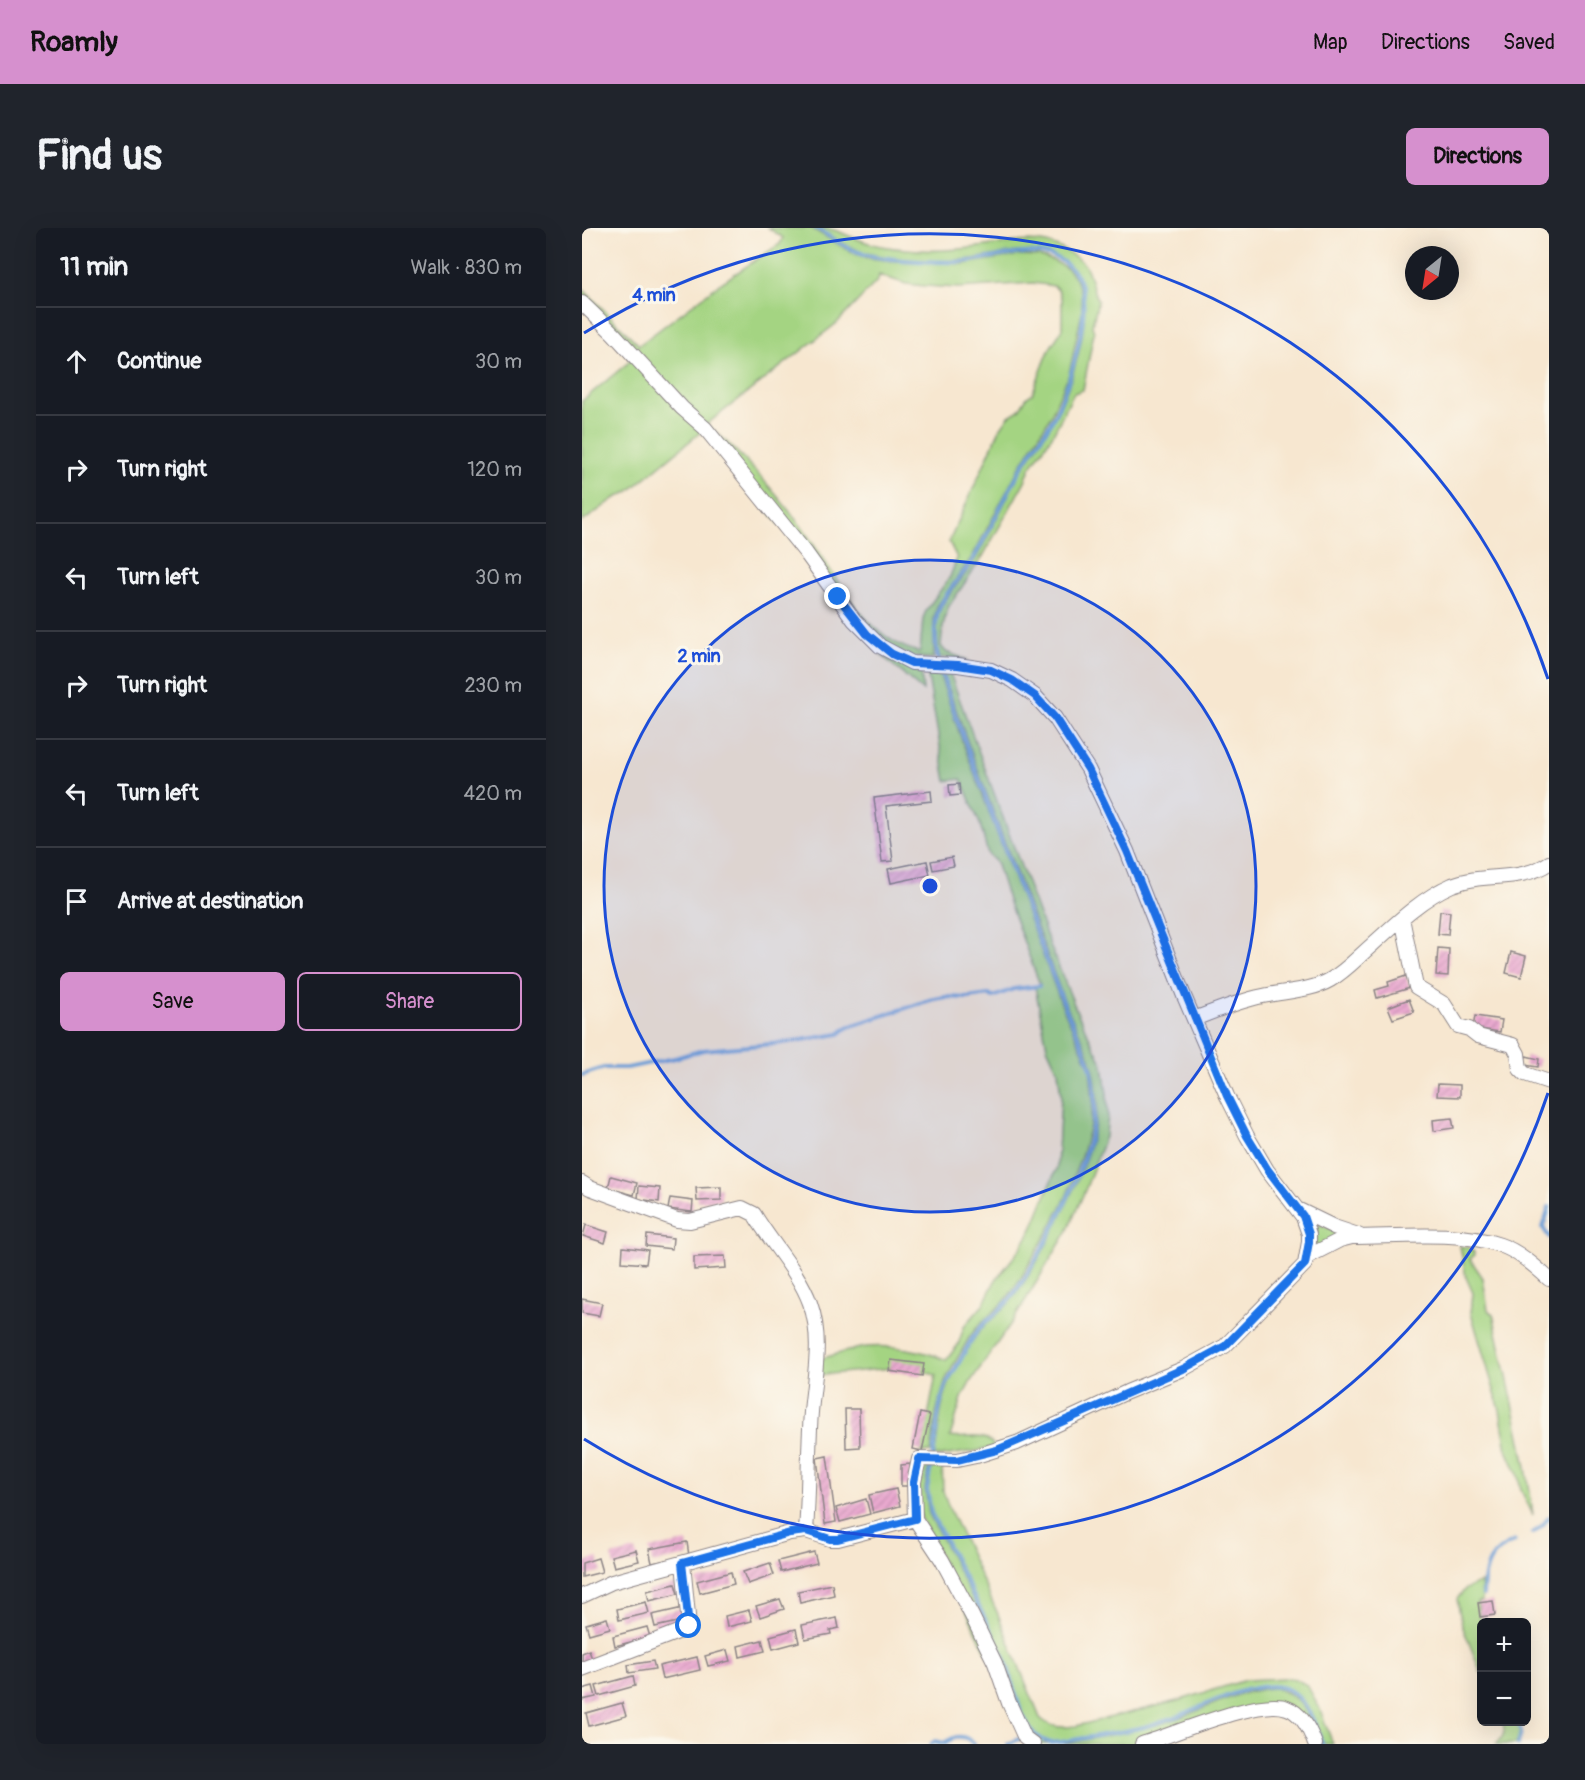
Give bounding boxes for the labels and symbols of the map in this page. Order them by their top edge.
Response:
north arrow [1405,246,1459,300]
text: 4 min [632,284,676,307]
route end [824,583,850,609]
text: 2 min [677,645,721,668]
centre of rings [920,876,940,896]
route start [675,1612,701,1638]

